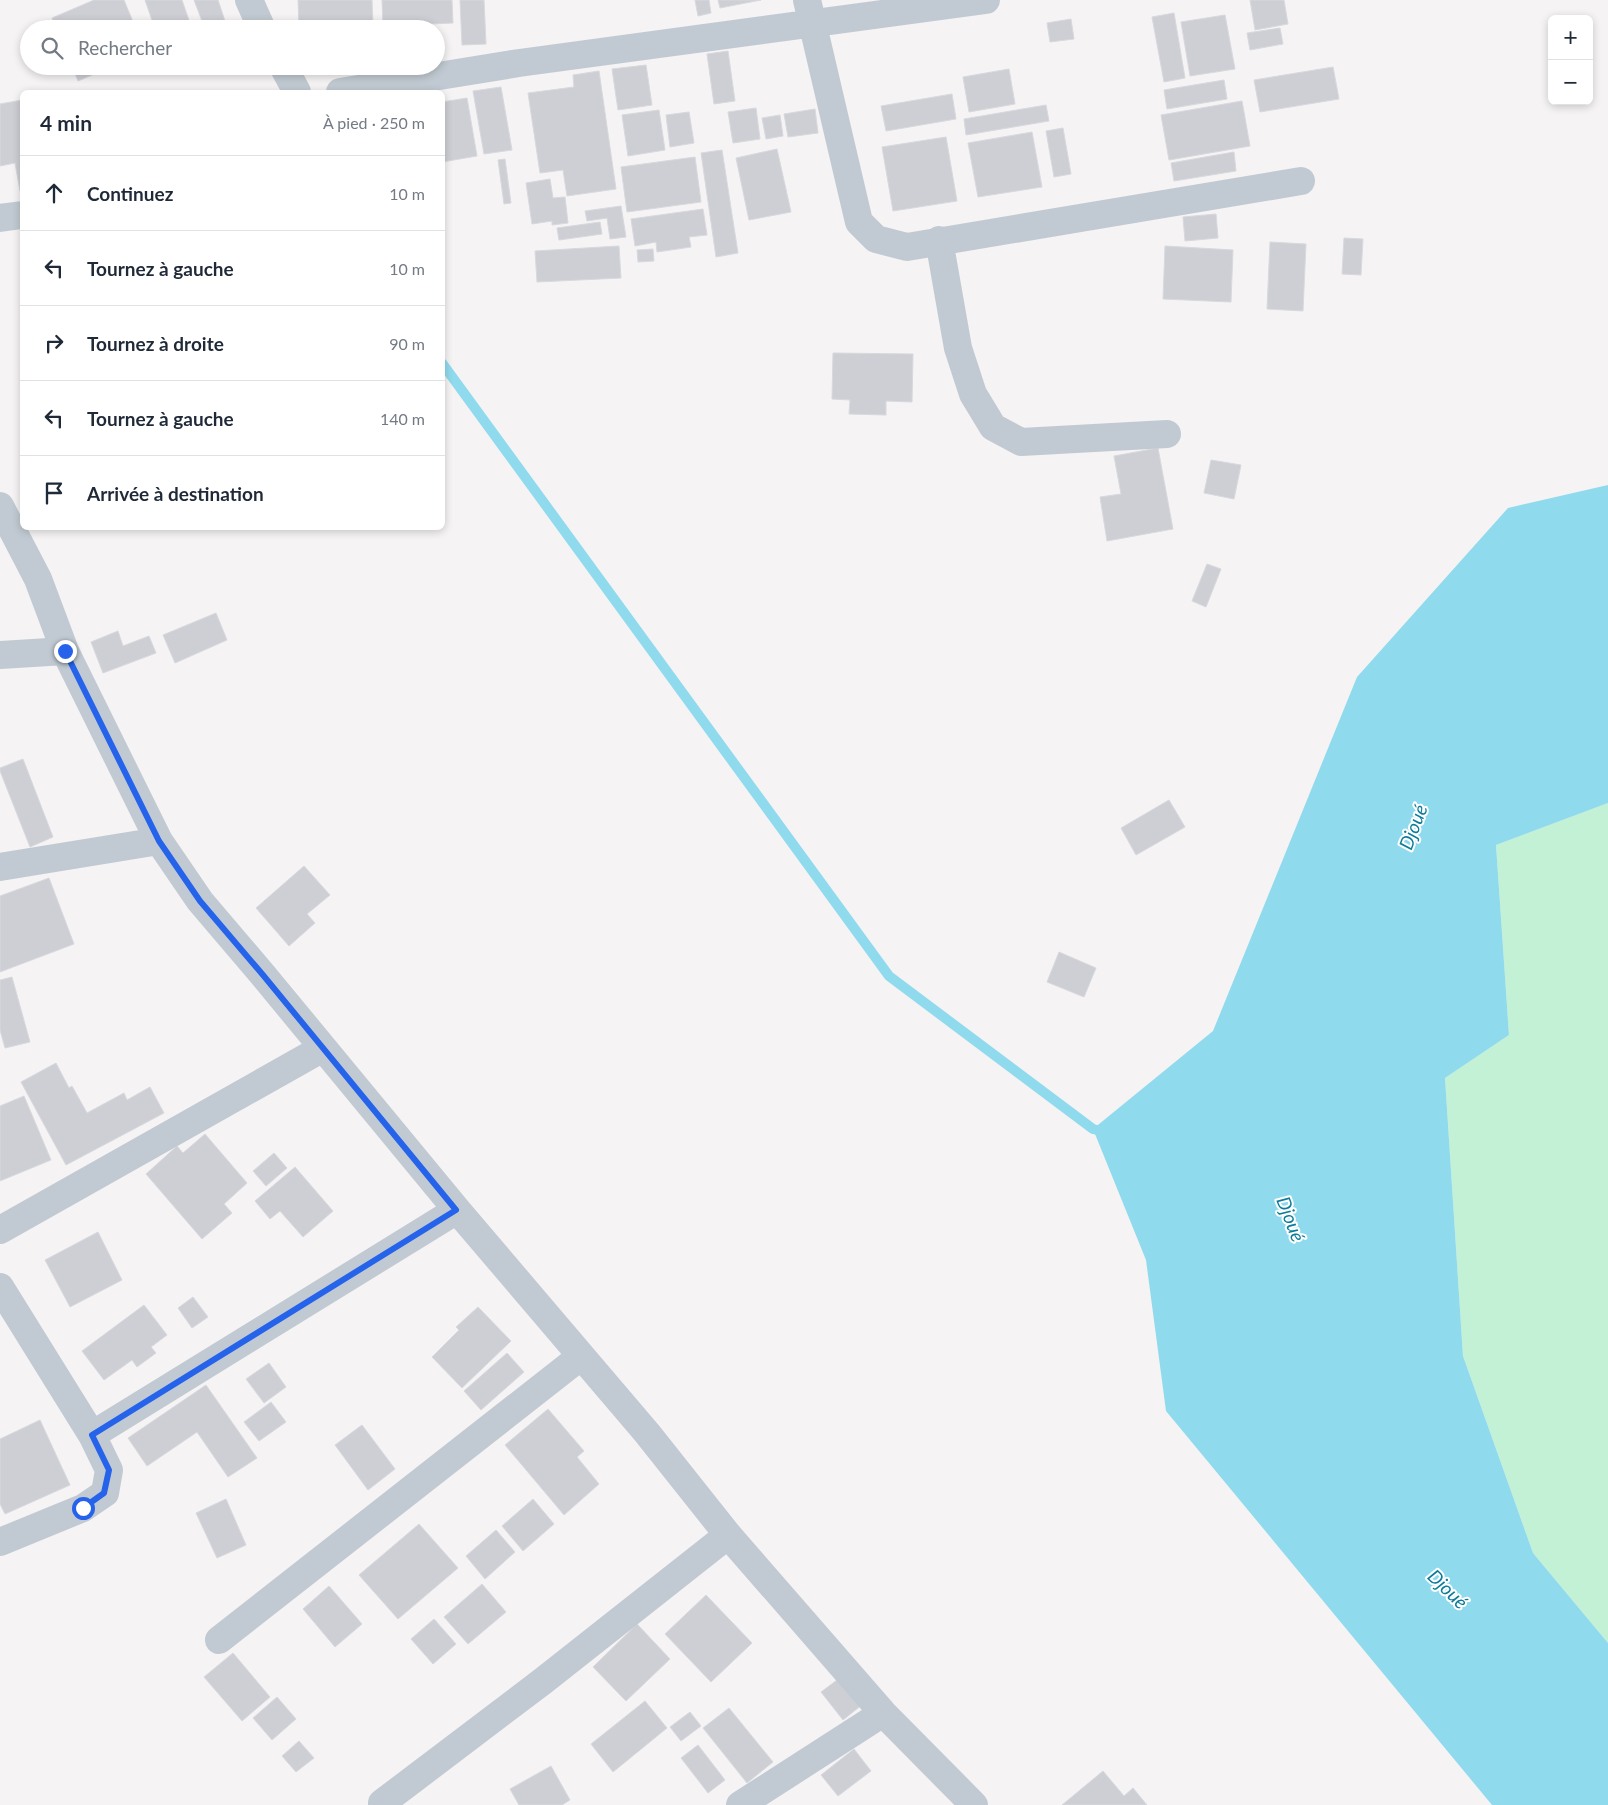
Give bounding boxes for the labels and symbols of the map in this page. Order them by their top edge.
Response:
route end [54,640,77,663]
water label: Djoué [1393,801,1432,853]
water label: Djoué [1272,1193,1311,1245]
route start [72,1497,95,1520]
water label: Djoué [1424,1564,1473,1613]

